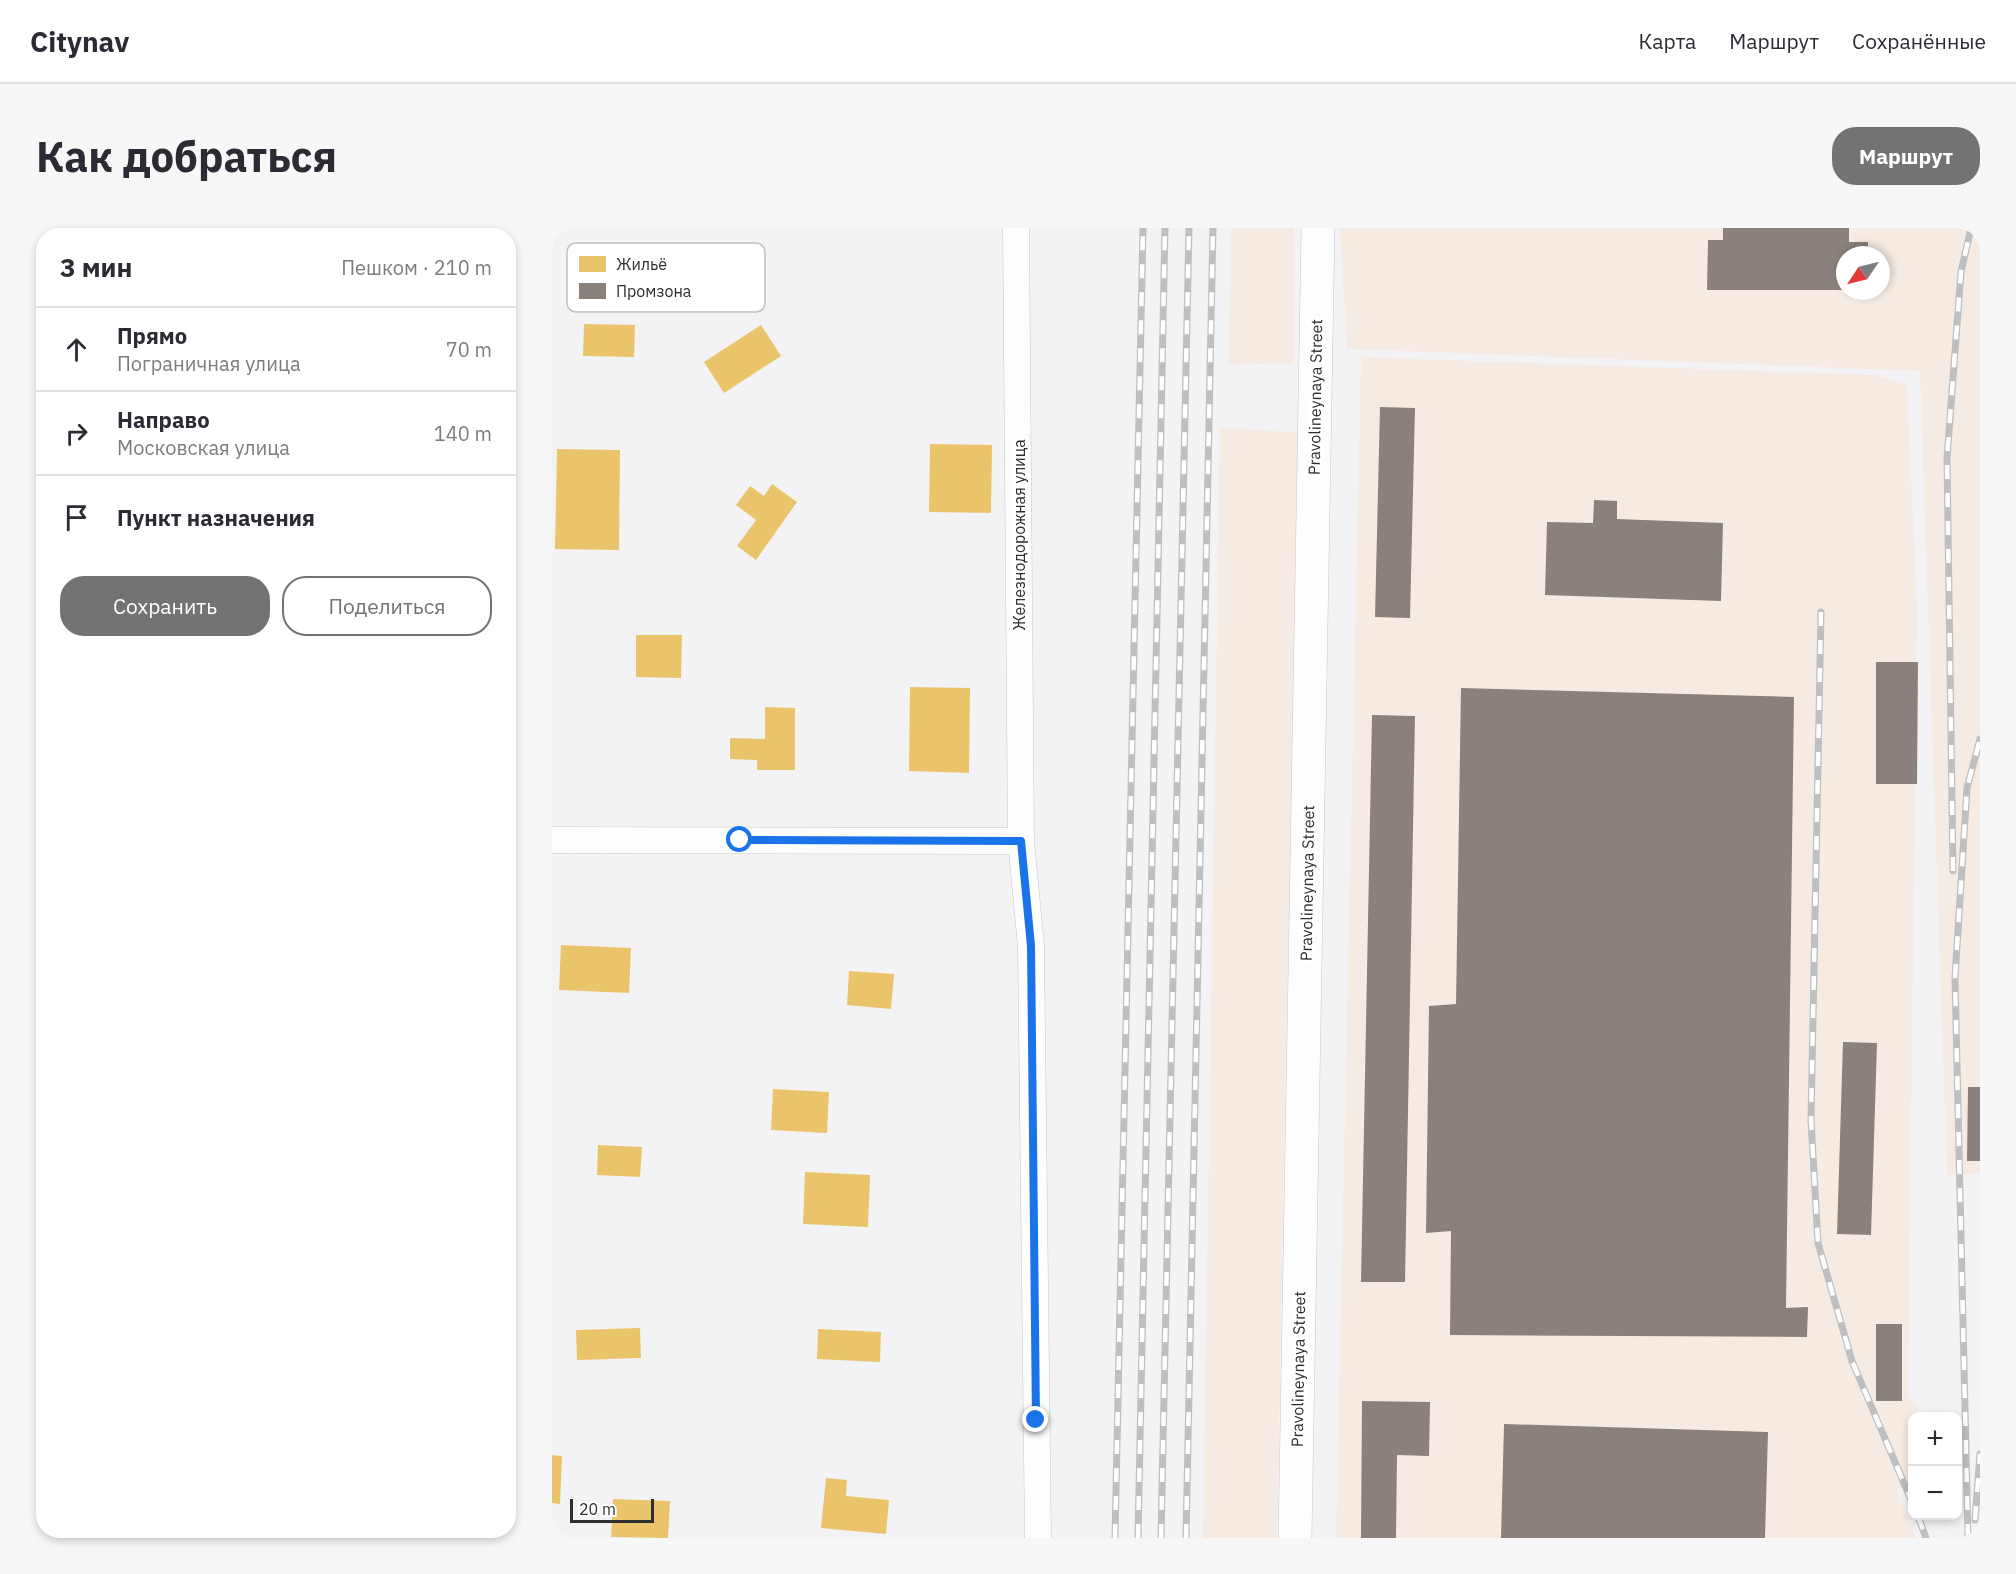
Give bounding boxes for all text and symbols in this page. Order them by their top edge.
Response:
text: Citynav [30,23,129,60]
text: Карта [1638,27,1696,55]
text: Маршрут [1729,27,1819,55]
text: Сохранённые [1852,27,1986,55]
button: Маршрут [1832,127,1980,185]
text: Как добраться [36,129,337,184]
legend [567,243,765,312]
north arrow [1836,246,1890,300]
text: 3 мин [60,250,132,284]
text: Пешком · 210 m [341,254,492,281]
text: Жильё [616,254,667,274]
text: Промзона [616,281,692,301]
street label: Pravolineynaya Street [1304,319,1326,475]
text: Прямо [117,321,187,350]
icon: ahead [60,333,93,366]
text: 70 m [446,336,492,363]
text: Пограничная улица [117,350,301,377]
text: Направо [117,405,210,434]
icon: right [60,417,93,450]
text: 140 m [434,420,492,447]
text: Московская улица [117,434,290,461]
street label: Железнодорожная улица [1009,439,1029,631]
icon: arrive [60,501,93,534]
text: Пункт назначения [117,503,315,532]
button: Сохранить [60,576,270,636]
button: Поделиться [282,576,492,636]
street label: Pravolineynaya Street [1296,805,1318,961]
route start [726,826,752,852]
street label: Pravolineynaya Street [1287,1291,1309,1447]
route end [1022,1406,1048,1432]
map controls [1908,1412,1962,1520]
button: + [1908,1412,1962,1466]
button: − [1908,1466,1962,1520]
scale bar [570,1496,654,1524]
text: 20 m [579,1499,616,1519]

